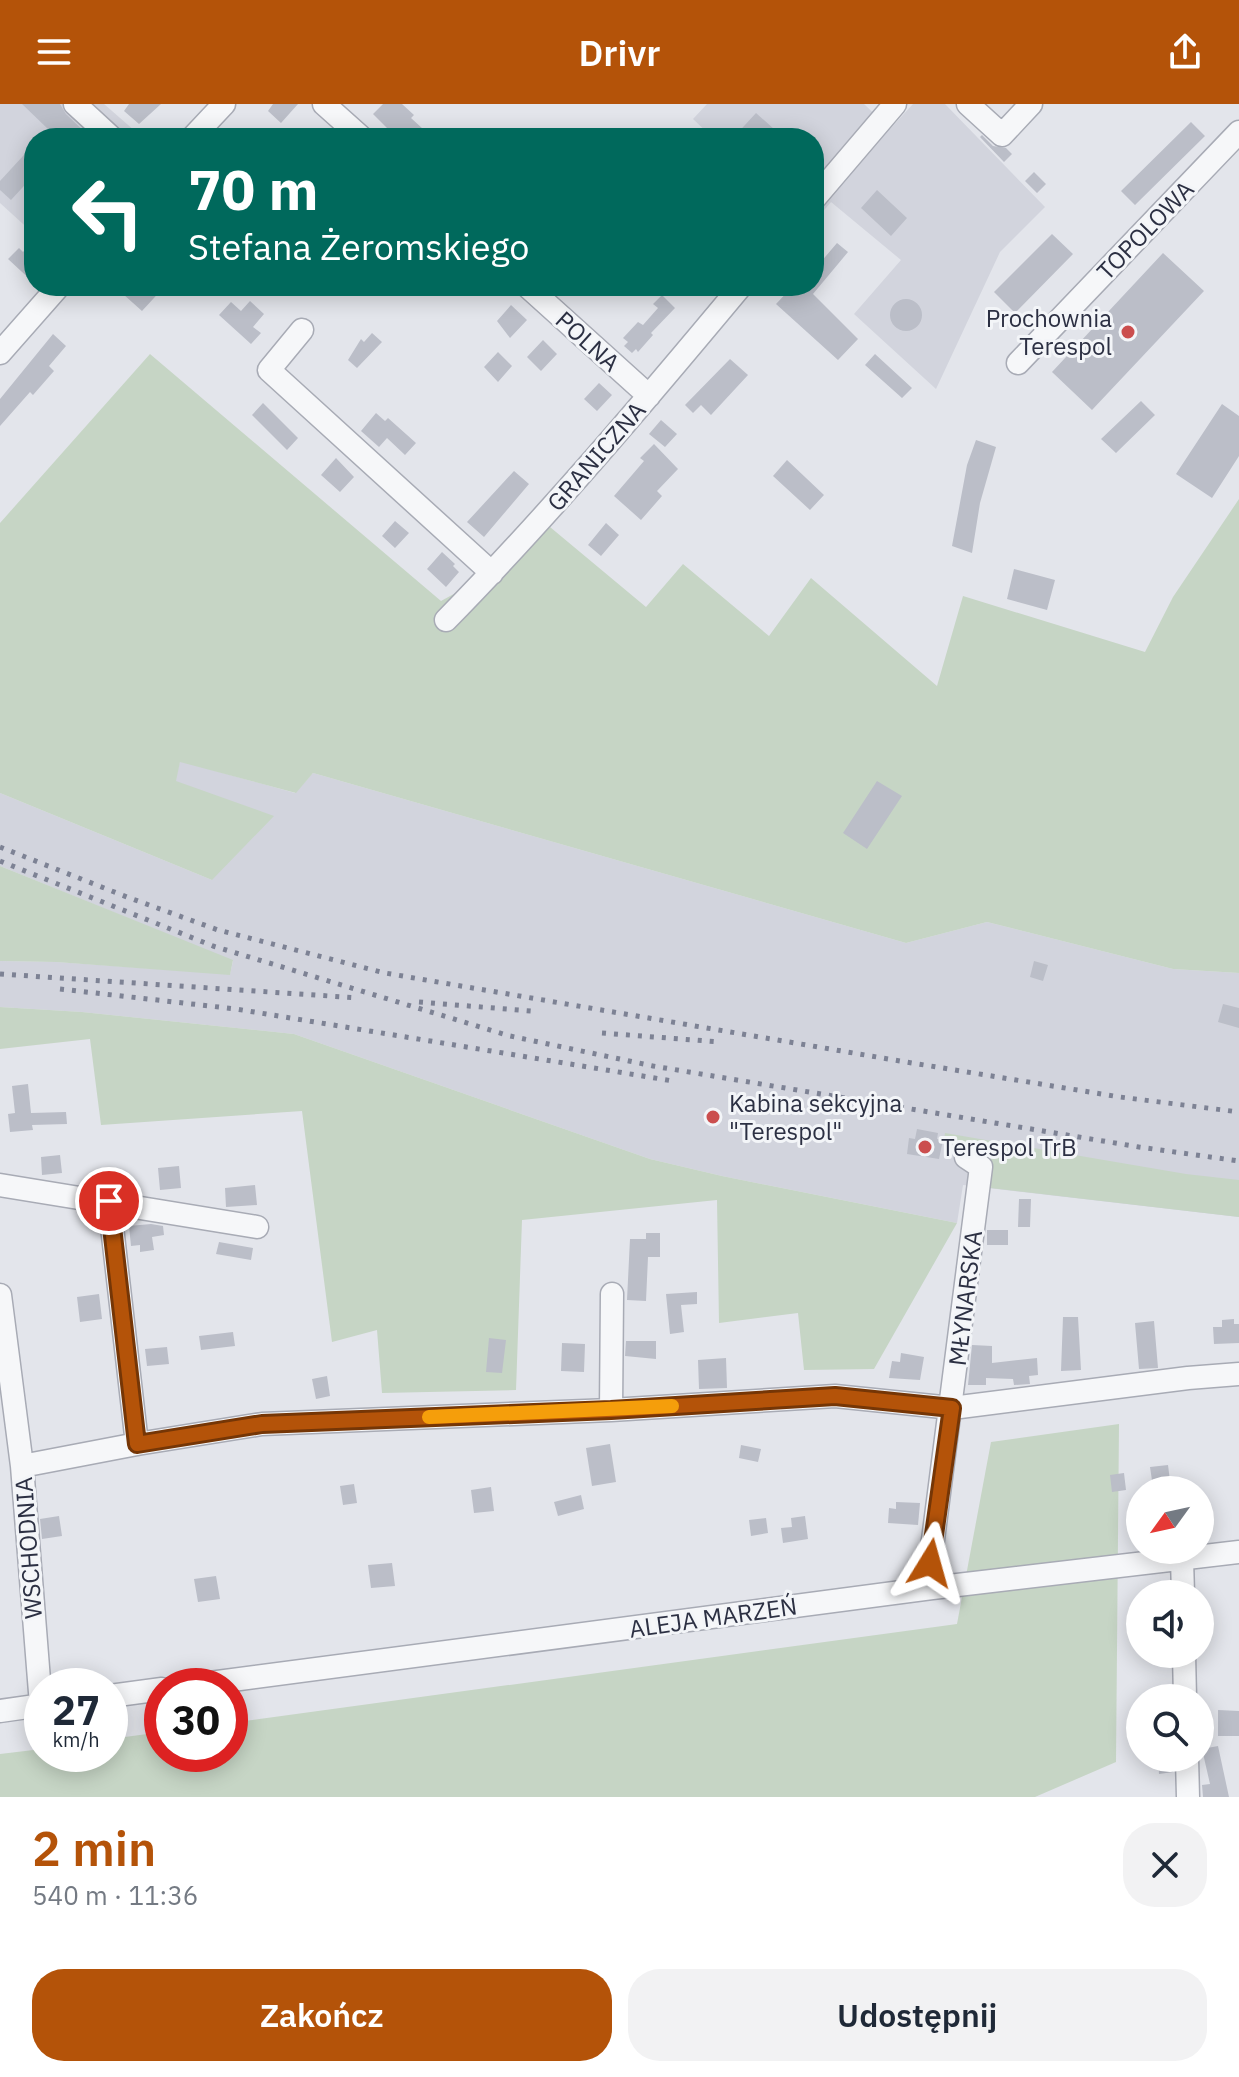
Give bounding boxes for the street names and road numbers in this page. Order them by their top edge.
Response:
street label: TOPOLOWA [1089,173,1201,287]
street label: POLNA [549,304,627,378]
street label: GRANICZNA [540,394,652,518]
street label: MŁYNARSKA [941,1228,989,1368]
street label: WSCHODNIA [7,1476,49,1620]
street label: ALEJA MARZEŃ [627,1589,799,1645]

